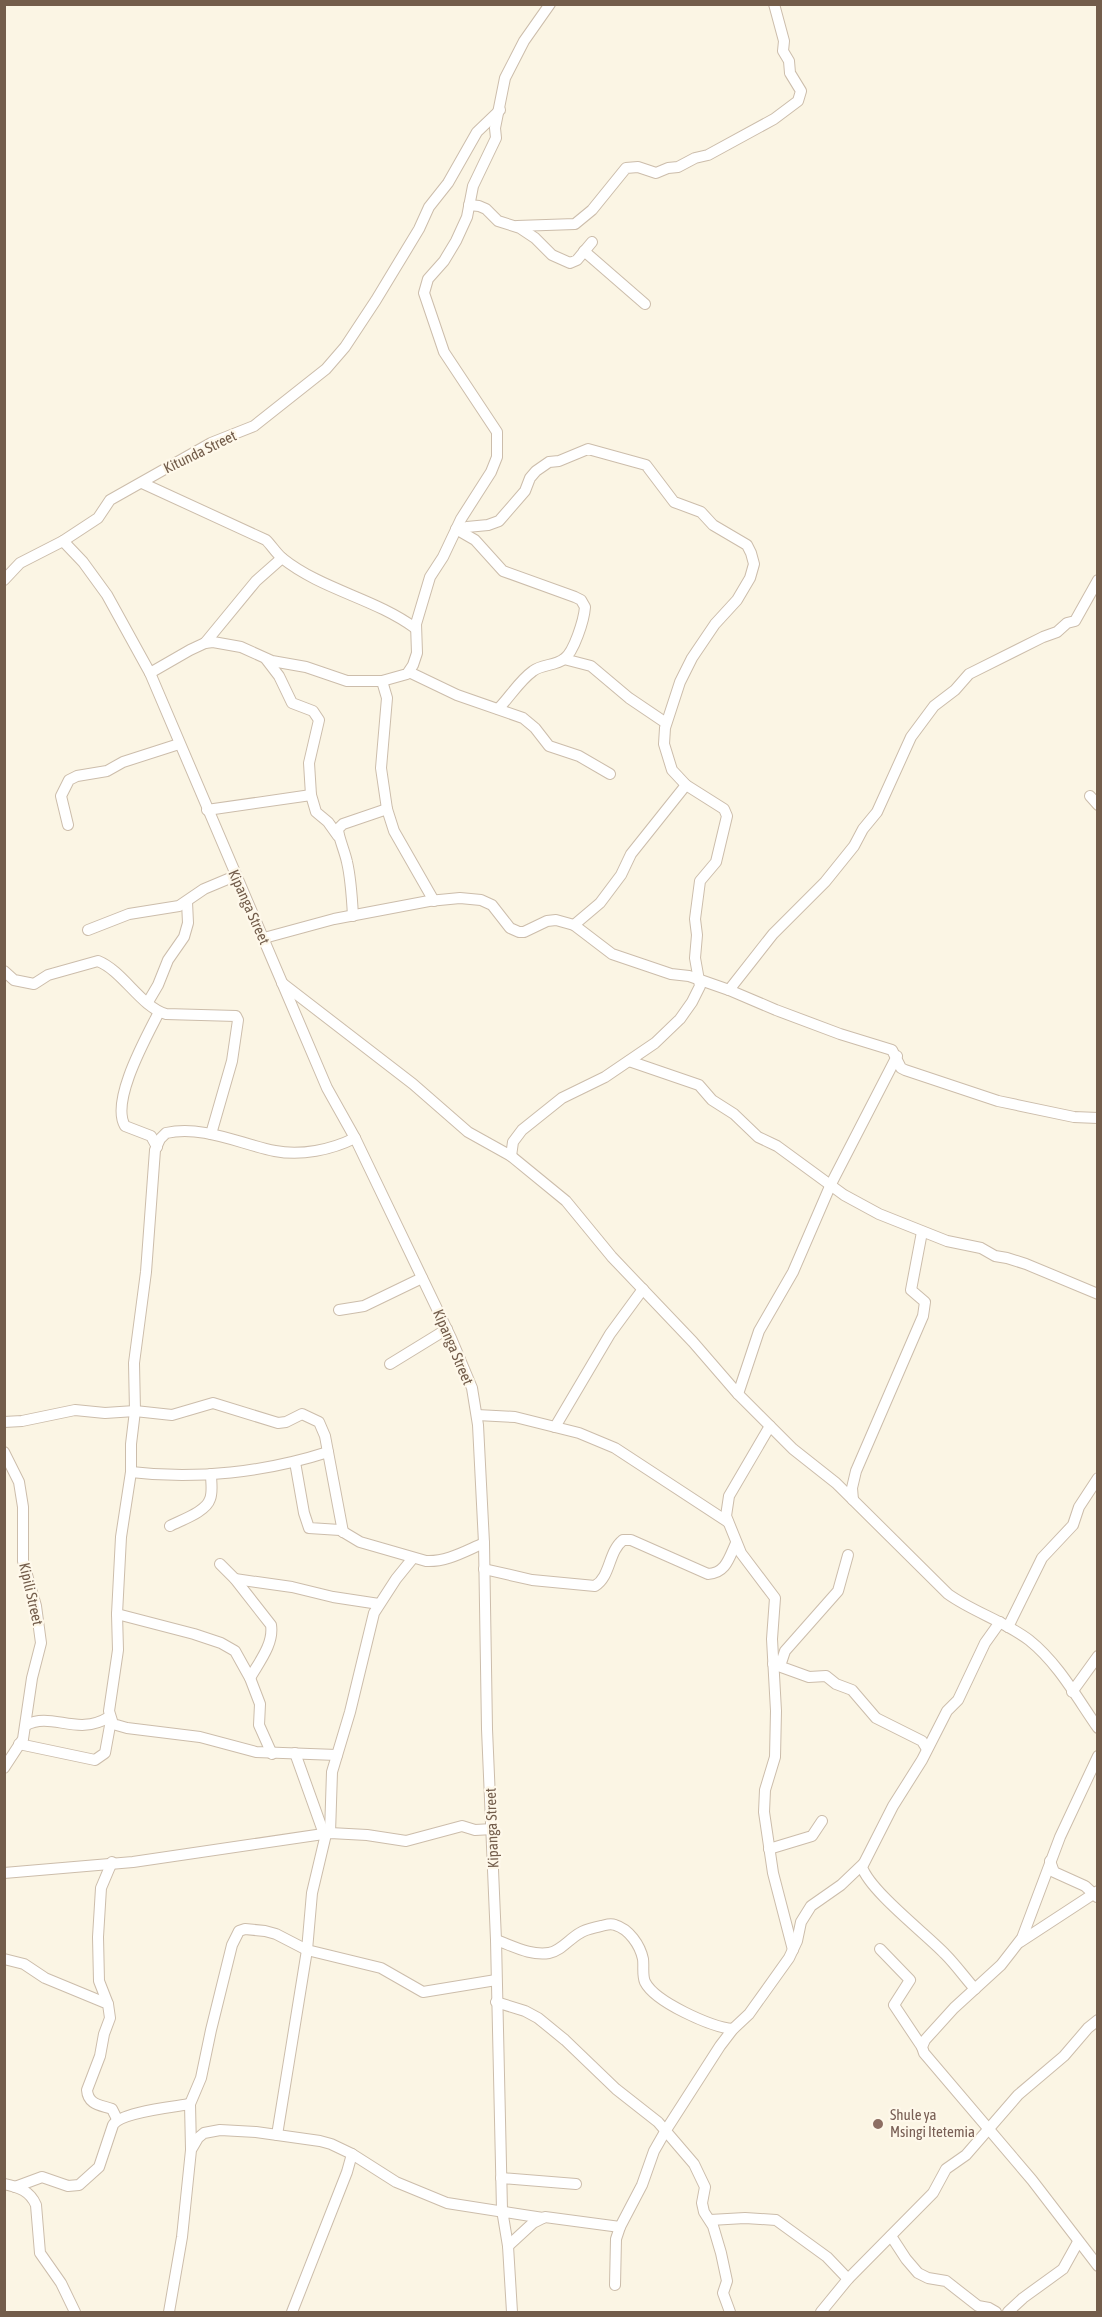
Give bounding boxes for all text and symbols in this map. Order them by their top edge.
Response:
street label: Kitunda Street [161,427,239,476]
street label: Kipanga Street [225,867,274,947]
street label: Kipanga Street [430,1307,477,1387]
street label: Kipili Street [16,1561,47,1627]
street label: Kipanga Street [482,1788,501,1868]
place label: Shule ya Msingi Itetemia [890,2106,975,2140]
marker: Shule ya Msingi Itetemia [871,2117,885,2131]

